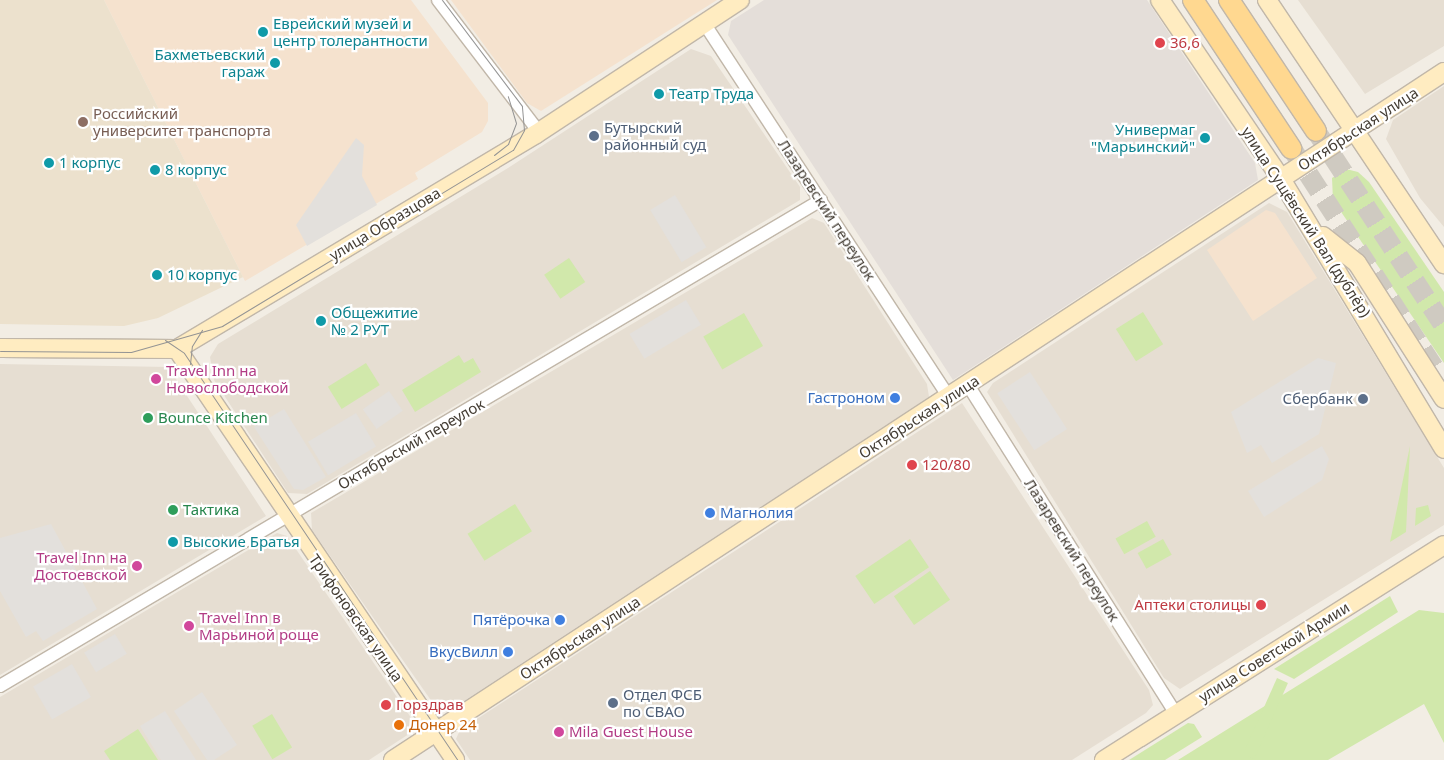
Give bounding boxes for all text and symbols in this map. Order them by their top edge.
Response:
place label: Еврейский музей и центр толерантности [273,14,428,49]
marker: Еврейский музей и центр толерантности [257,26,269,38]
place label: 36,6 [1170,34,1200,52]
marker: 36,6 [1154,37,1166,49]
place label: Бахметьевский гараж [155,45,265,80]
marker: Бахметьевский гараж [269,57,281,69]
street label: Октябрьская улица [1295,83,1421,175]
place label: Театр Труда [669,85,754,103]
marker: Театр Труда [653,88,665,100]
place label: Российский университет транспорта [93,104,271,139]
marker: Российский университет транспорта [77,116,89,128]
place label: Бутырский районный суд [604,118,706,153]
place label: Универмаг "Марьинский" [1091,120,1195,155]
street label: улица Сущёвский Вал (дублёр) [1238,123,1374,321]
marker: Бутырский районный суд [588,130,600,142]
marker: Универмаг "Марьинский" [1199,132,1211,144]
street label: Лазаревский переулок [775,136,879,284]
place label: 1 корпус [59,154,121,172]
marker: 1 корпус [43,157,55,169]
place label: 8 корпус [165,161,227,179]
marker: 8 корпус [149,164,161,176]
street label: улица Образцова [326,184,444,264]
place label: 10 корпус [167,266,237,284]
marker: 10 корпус [151,269,163,281]
place label: Общежитие № 2 РУТ [331,303,418,338]
marker: Общежитие № 2 РУТ [315,315,327,327]
place label: Travel Inn на Новослободской [166,361,289,396]
street label: Октябрьская улица [856,371,982,463]
marker: Travel Inn на Новослободской [150,373,162,385]
place label: Гастроном [808,389,885,407]
place label: Сбербанк [1283,390,1353,408]
marker: Гастроном [889,392,901,404]
marker: Сбербанк [1357,393,1369,405]
street label: Октябрьский переулок [335,395,487,493]
place label: Bounce Kitchen [158,409,268,427]
marker: Bounce Kitchen [142,412,154,424]
place label: 120/80 [922,456,970,474]
marker: 120/80 [906,459,918,471]
street label: Лазаревский переулок [1021,475,1123,625]
place label: Тактика [183,501,239,519]
marker: Тактика [167,504,179,516]
place label: Магнолия [720,504,793,522]
marker: Магнолия [704,507,716,519]
place label: Высокие Братья [183,533,300,551]
marker: Высокие Братья [167,536,179,548]
place label: Travel Inn на Достоевской [34,548,127,583]
street label: Трифоновская улица [305,551,407,685]
marker: Travel Inn на Достоевской [131,560,143,572]
street label: Октябрьская улица [517,592,643,684]
place label: Аптеки столицы [1134,596,1251,614]
street label: улица Советской Армии [1195,598,1353,706]
marker: Аптеки столицы [1255,599,1267,611]
place label: Travel Inn в Марьиной роще [199,608,319,643]
place label: Пятёрочка [473,611,550,629]
marker: Пятёрочка [554,614,566,626]
marker: Travel Inn в Марьиной роще [183,620,195,632]
place label: ВкусВилл [429,643,498,661]
marker: ВкусВилл [502,646,514,658]
place label: Отдел ФСБ по СВАО [623,685,702,720]
place label: Горздрав [396,696,463,714]
marker: Отдел ФСБ по СВАО [607,697,619,709]
marker: Горздрав [380,699,392,711]
place label: Донер 24 [409,716,476,734]
marker: Донер 24 [393,719,405,731]
place label: Mila Guest House [569,723,693,741]
marker: Mila Guest House [553,726,565,738]

